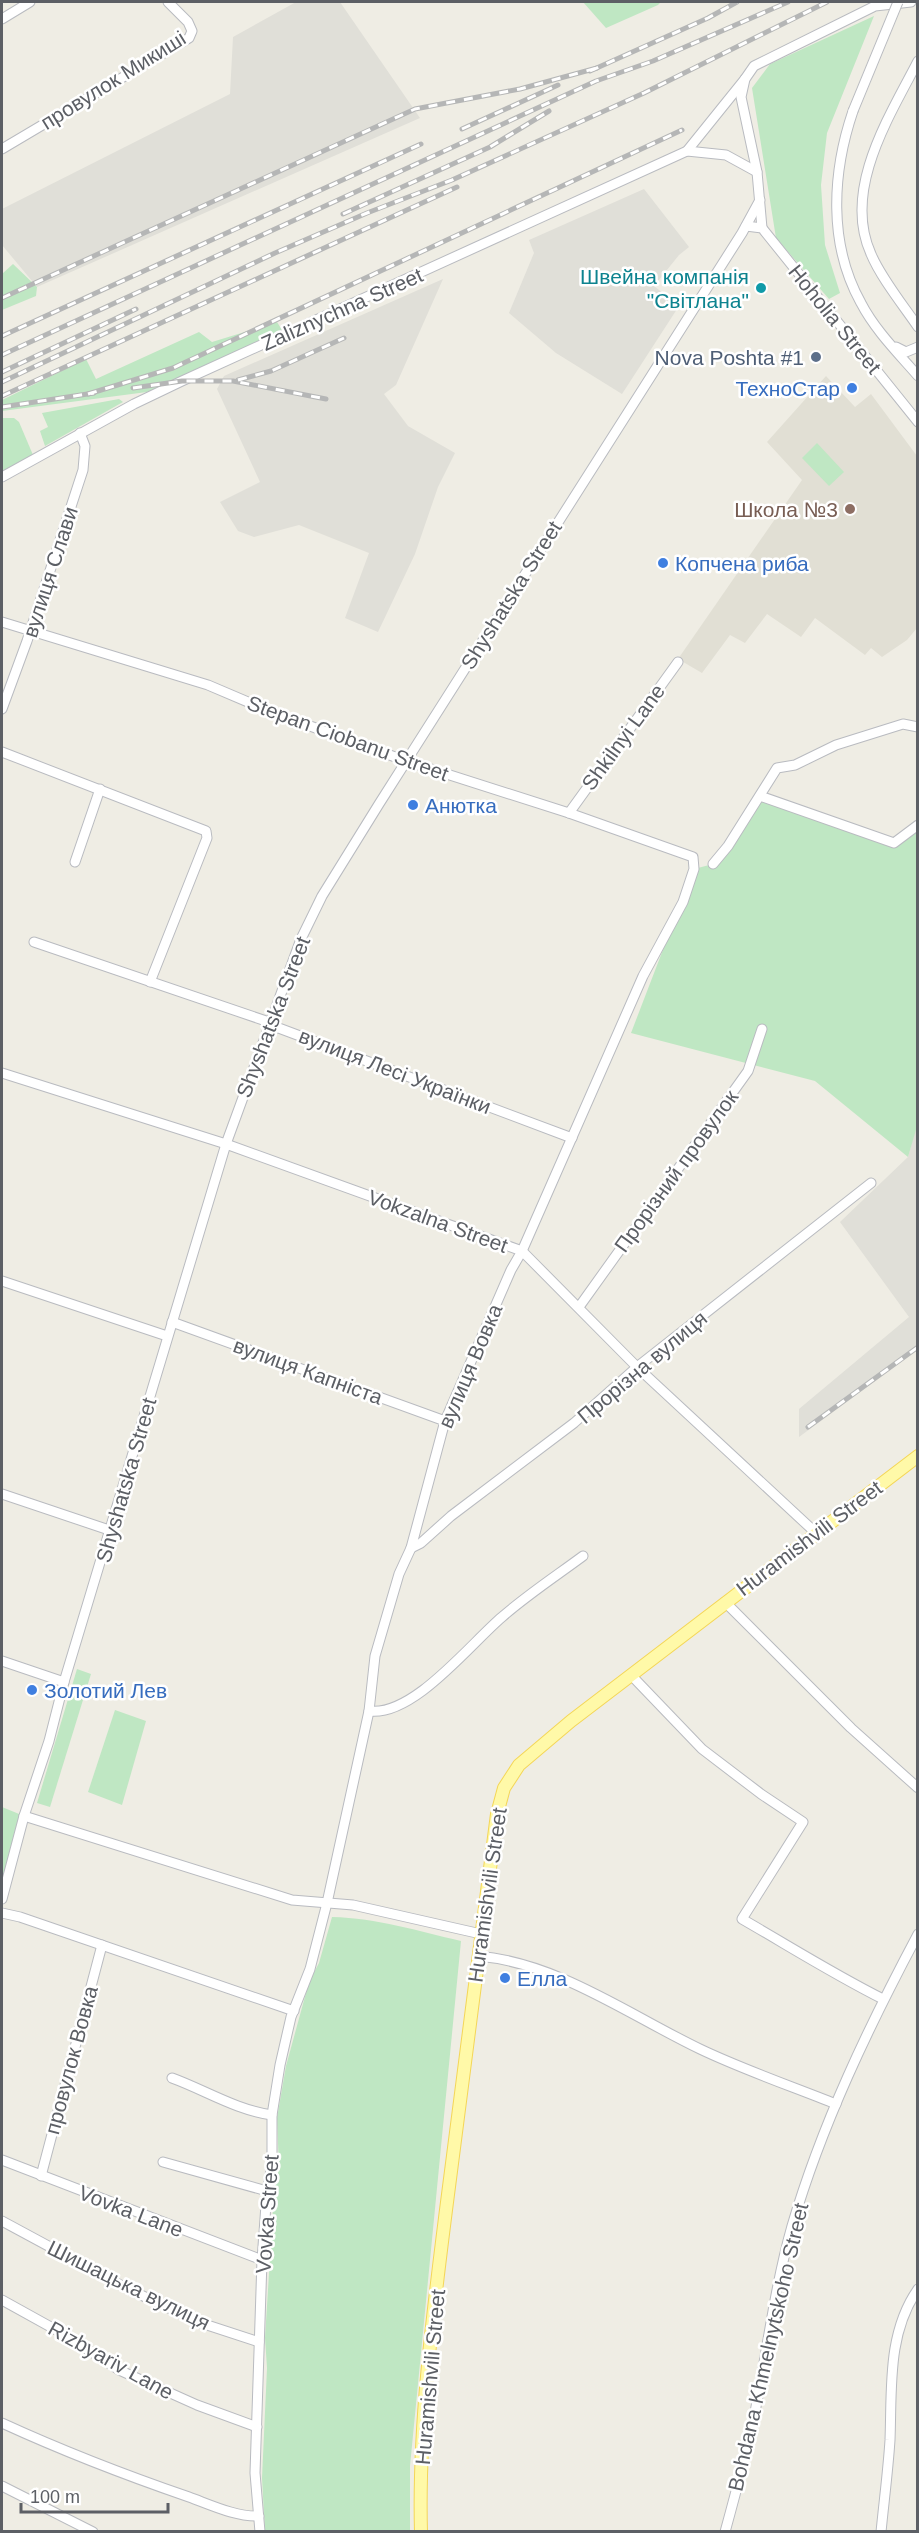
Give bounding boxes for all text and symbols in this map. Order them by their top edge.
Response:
street label: провулок Микиші [36,26,190,134]
street label: Hoholia Street [784,260,886,378]
street label: Zaliznychna Street [258,263,426,355]
place label: Швейна компанія "Світлана" [580,265,749,312]
marker: Швейна компанія "Світлана" [754,281,768,295]
place label: Nova Poshta #1 [655,346,804,369]
marker: Nova Poshta #1 [809,350,823,364]
place label: ТехноСтар [735,377,840,400]
marker: ТехноСтар [845,381,859,395]
place label: Школа №3 [734,498,838,521]
marker: Школа №3 [843,502,857,516]
street label: вулиця Слави [18,504,82,640]
street label: Shyshatska Street [456,517,566,673]
place label: Копчена риба [675,552,809,575]
marker: Копчена риба [656,556,670,570]
street label: Shkilnyi Lane [577,680,669,794]
street label: Stepan Ciobanu Street [244,691,452,785]
place label: Анютка [425,794,497,817]
marker: Анютка [406,798,420,812]
street label: Shyshatska Street [232,933,314,1101]
street label: вулиця Лесі Українки [296,1024,494,1118]
street label: Прорізний провулок [610,1085,743,1256]
street label: Vokzalna Street [365,1185,511,1257]
street label: вулиця Вовка [434,1300,507,1431]
street label: Прорізна вулиця [573,1306,711,1428]
street label: вулиця Капніста [230,1333,386,1409]
street label: Shyshatska Street [91,1395,161,1565]
street label: Huramishvili Street [732,1476,886,1600]
place label: Золотий Лев [44,1679,167,1702]
marker: Золотий Лев [25,1683,39,1697]
street label: Huramishvili Street [463,1806,511,1984]
place label: Елла [517,1967,568,1990]
marker: Елла [498,1971,512,1985]
street label: провулок Вовка [40,1983,102,2137]
street label: Vovka Street [251,2154,283,2274]
street label: Vovka Lane [76,2181,186,2241]
street label: Bohdana Khmelnytskoho Street [724,2200,812,2493]
street label: Шишацька вулиця [44,2236,214,2334]
street label: Huramishvili Street [411,2288,449,2466]
street label: Rizbyariv Lane [45,2316,177,2404]
scale bar [21,2476,168,2514]
text: 100 m [30,2487,80,2507]

